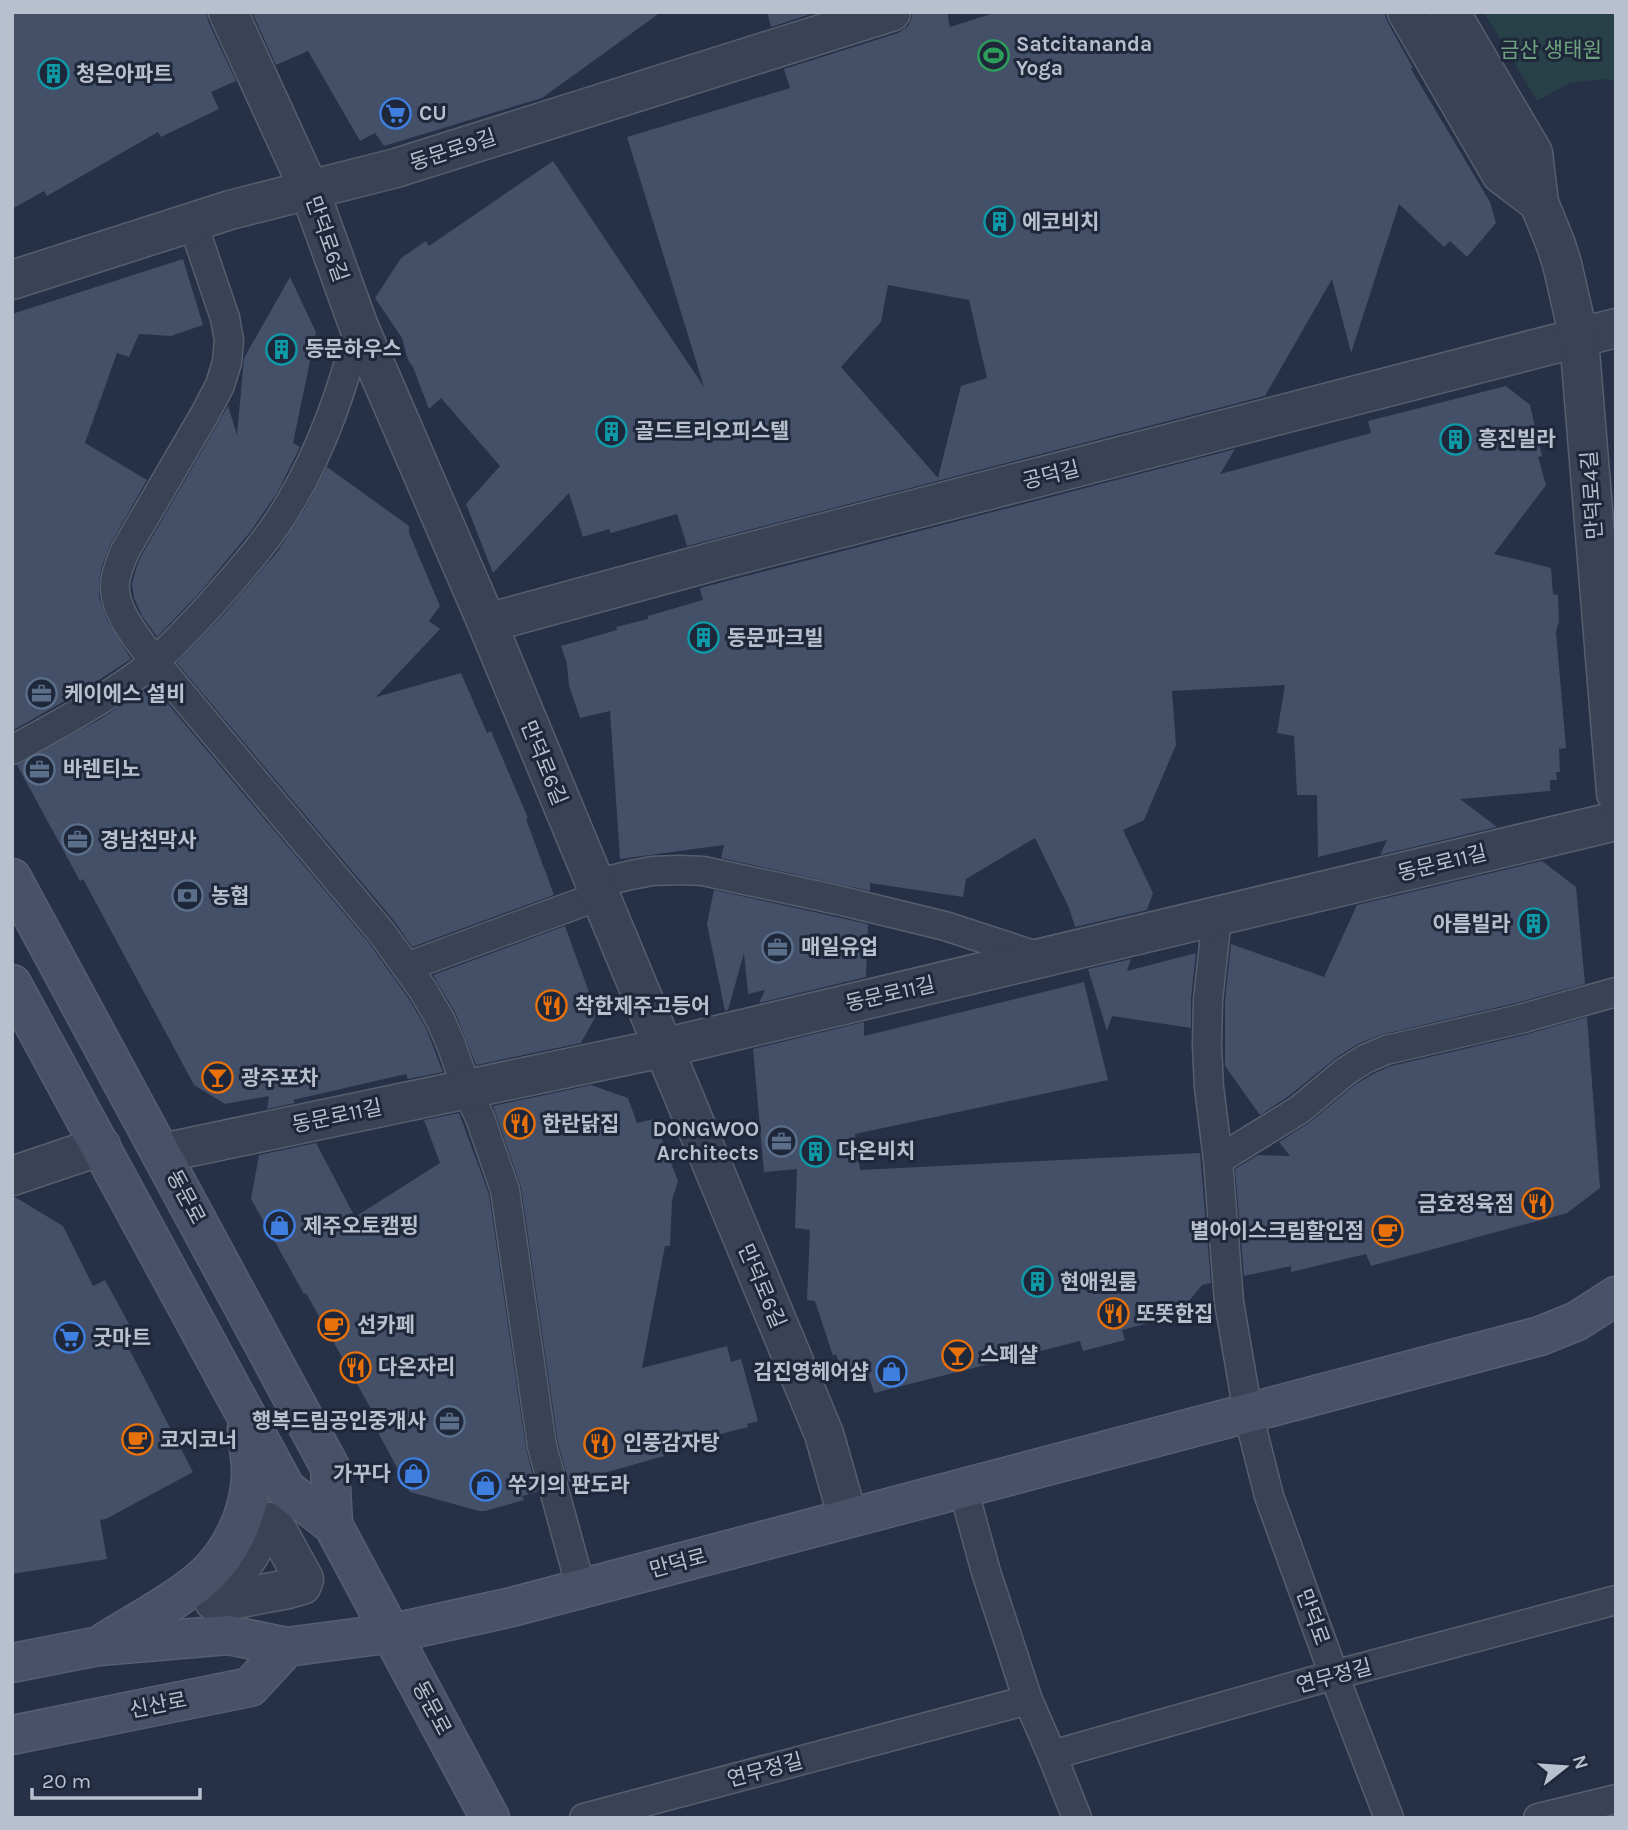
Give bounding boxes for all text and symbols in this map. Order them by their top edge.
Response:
place label: Satcitananda Yoga [1016,32,1152,80]
park label: 금산 생태원 [1500,38,1602,62]
sports icon: Satcitananda Yoga [976,39,1010,73]
building icon: 청은아파트 [36,57,70,91]
place label: 청은아파트 [76,62,173,86]
supermarket icon: CU [379,96,413,130]
place label: CU [419,101,447,125]
street label: 동문로9길 [407,125,499,175]
street label: 만덕로6길 [301,193,353,285]
building icon: 에코비치 [982,205,1016,239]
place label: 에코비치 [1022,210,1099,234]
building icon: 동문하우스 [265,332,299,366]
place label: 동문하우스 [305,337,402,361]
building icon: 골드트리오피스텔 [595,414,629,448]
place label: 골드트리오피스텔 [635,419,790,443]
building icon: 흥진빌라 [1438,422,1472,456]
place label: 흥진빌라 [1478,427,1556,451]
street label: 만덕로4길 [1577,450,1607,540]
street label: 공덕길 [1020,456,1082,494]
building icon: 동문파크빌 [687,621,721,655]
place label: 동문파크빌 [727,626,824,650]
office icon: 케이에스 설비 [24,677,58,711]
place label: 케이에스 설비 [64,682,185,706]
street label: 만덕로6길 [516,717,572,809]
office icon: 바렌티노 [23,752,57,786]
place label: 바렌티노 [63,757,140,781]
office icon: 경남천막사 [60,823,94,857]
place label: 경남천막사 [100,828,197,852]
street label: 동문로11길 [1395,840,1489,886]
bank icon: 농협 [171,879,205,913]
place label: 농협 [211,884,250,908]
building icon: 아름빌라 [1516,907,1550,941]
place label: 아름빌라 [1433,912,1511,936]
office icon: 매일유업 [761,930,795,964]
place label: 매일유업 [801,935,878,959]
street label: 동문로11길 [843,972,937,1016]
restaurant icon: 착한제주고등어 [535,989,569,1023]
place label: 착한제주고등어 [575,994,710,1018]
bar icon: 광주포차 [201,1061,235,1095]
place label: 광주포차 [241,1066,318,1090]
street label: 동문로11길 [290,1095,384,1137]
restaurant icon: 한란닭집 [502,1107,536,1141]
place label: 한란닭집 [542,1112,619,1136]
place label: DONGWOO Architects [652,1117,759,1165]
office icon: DONGWOO Architects [765,1124,799,1158]
building icon: 다온비치 [798,1134,832,1168]
place label: 다온비치 [838,1139,915,1163]
street label: 동문로 [162,1166,210,1228]
restaurant icon: 금호정육점 [1520,1187,1554,1221]
place label: 금호정육점 [1417,1192,1514,1216]
shop icon: 제주오토캠핑 [263,1209,297,1243]
place label: 제주오토캠핑 [303,1214,419,1238]
cafe icon: 별아이스크림할인점 [1370,1214,1404,1248]
place label: 별아이스크림할인점 [1190,1219,1364,1243]
street label: 만덕로6길 [734,1240,790,1332]
building icon: 현애원룸 [1020,1265,1054,1299]
place label: 현애원룸 [1060,1270,1137,1294]
restaurant icon: 또똣한집 [1096,1297,1130,1331]
place label: 또똣한집 [1136,1302,1213,1326]
cafe icon: 선카페 [317,1308,351,1342]
place label: 선카페 [357,1313,415,1337]
supermarket icon: 굿마트 [53,1321,87,1355]
place label: 굿마트 [93,1326,151,1350]
bar icon: 스페샬 [940,1338,974,1372]
place label: 스페샬 [980,1343,1038,1367]
restaurant icon: 다온자리 [338,1350,372,1384]
place label: 다온자리 [378,1355,455,1379]
shop icon: 김진영헤어샵 [875,1355,909,1389]
place label: 김진영헤어샵 [753,1360,869,1384]
office icon: 행복드림공인중개사 [432,1404,466,1438]
place label: 행복드림공인중개사 [252,1409,426,1433]
cafe icon: 코지코너 [120,1423,154,1457]
restaurant icon: 인풍감자탕 [583,1426,617,1460]
place label: 코지코너 [160,1428,237,1452]
place label: 인풍감자탕 [623,1431,720,1455]
shop icon: 가꾸다 [397,1457,431,1491]
place label: 가꾸다 [333,1462,391,1486]
shop icon: 쑤기의 판도라 [468,1468,502,1502]
place label: 쑤기의 판도라 [508,1473,630,1497]
street label: 만덕로 [647,1544,709,1582]
street label: 만덕로 [1292,1586,1334,1648]
street label: 연무정길 [1294,1654,1374,1698]
street label: 동문로 [408,1677,456,1739]
street label: 신산로 [127,1688,189,1722]
north arrow [1530,1732,1600,1802]
street label: 연무정길 [725,1748,805,1792]
text: N [1568,1753,1593,1772]
scale bar [32,1756,200,1800]
text: 20 m [42,1769,91,1793]

